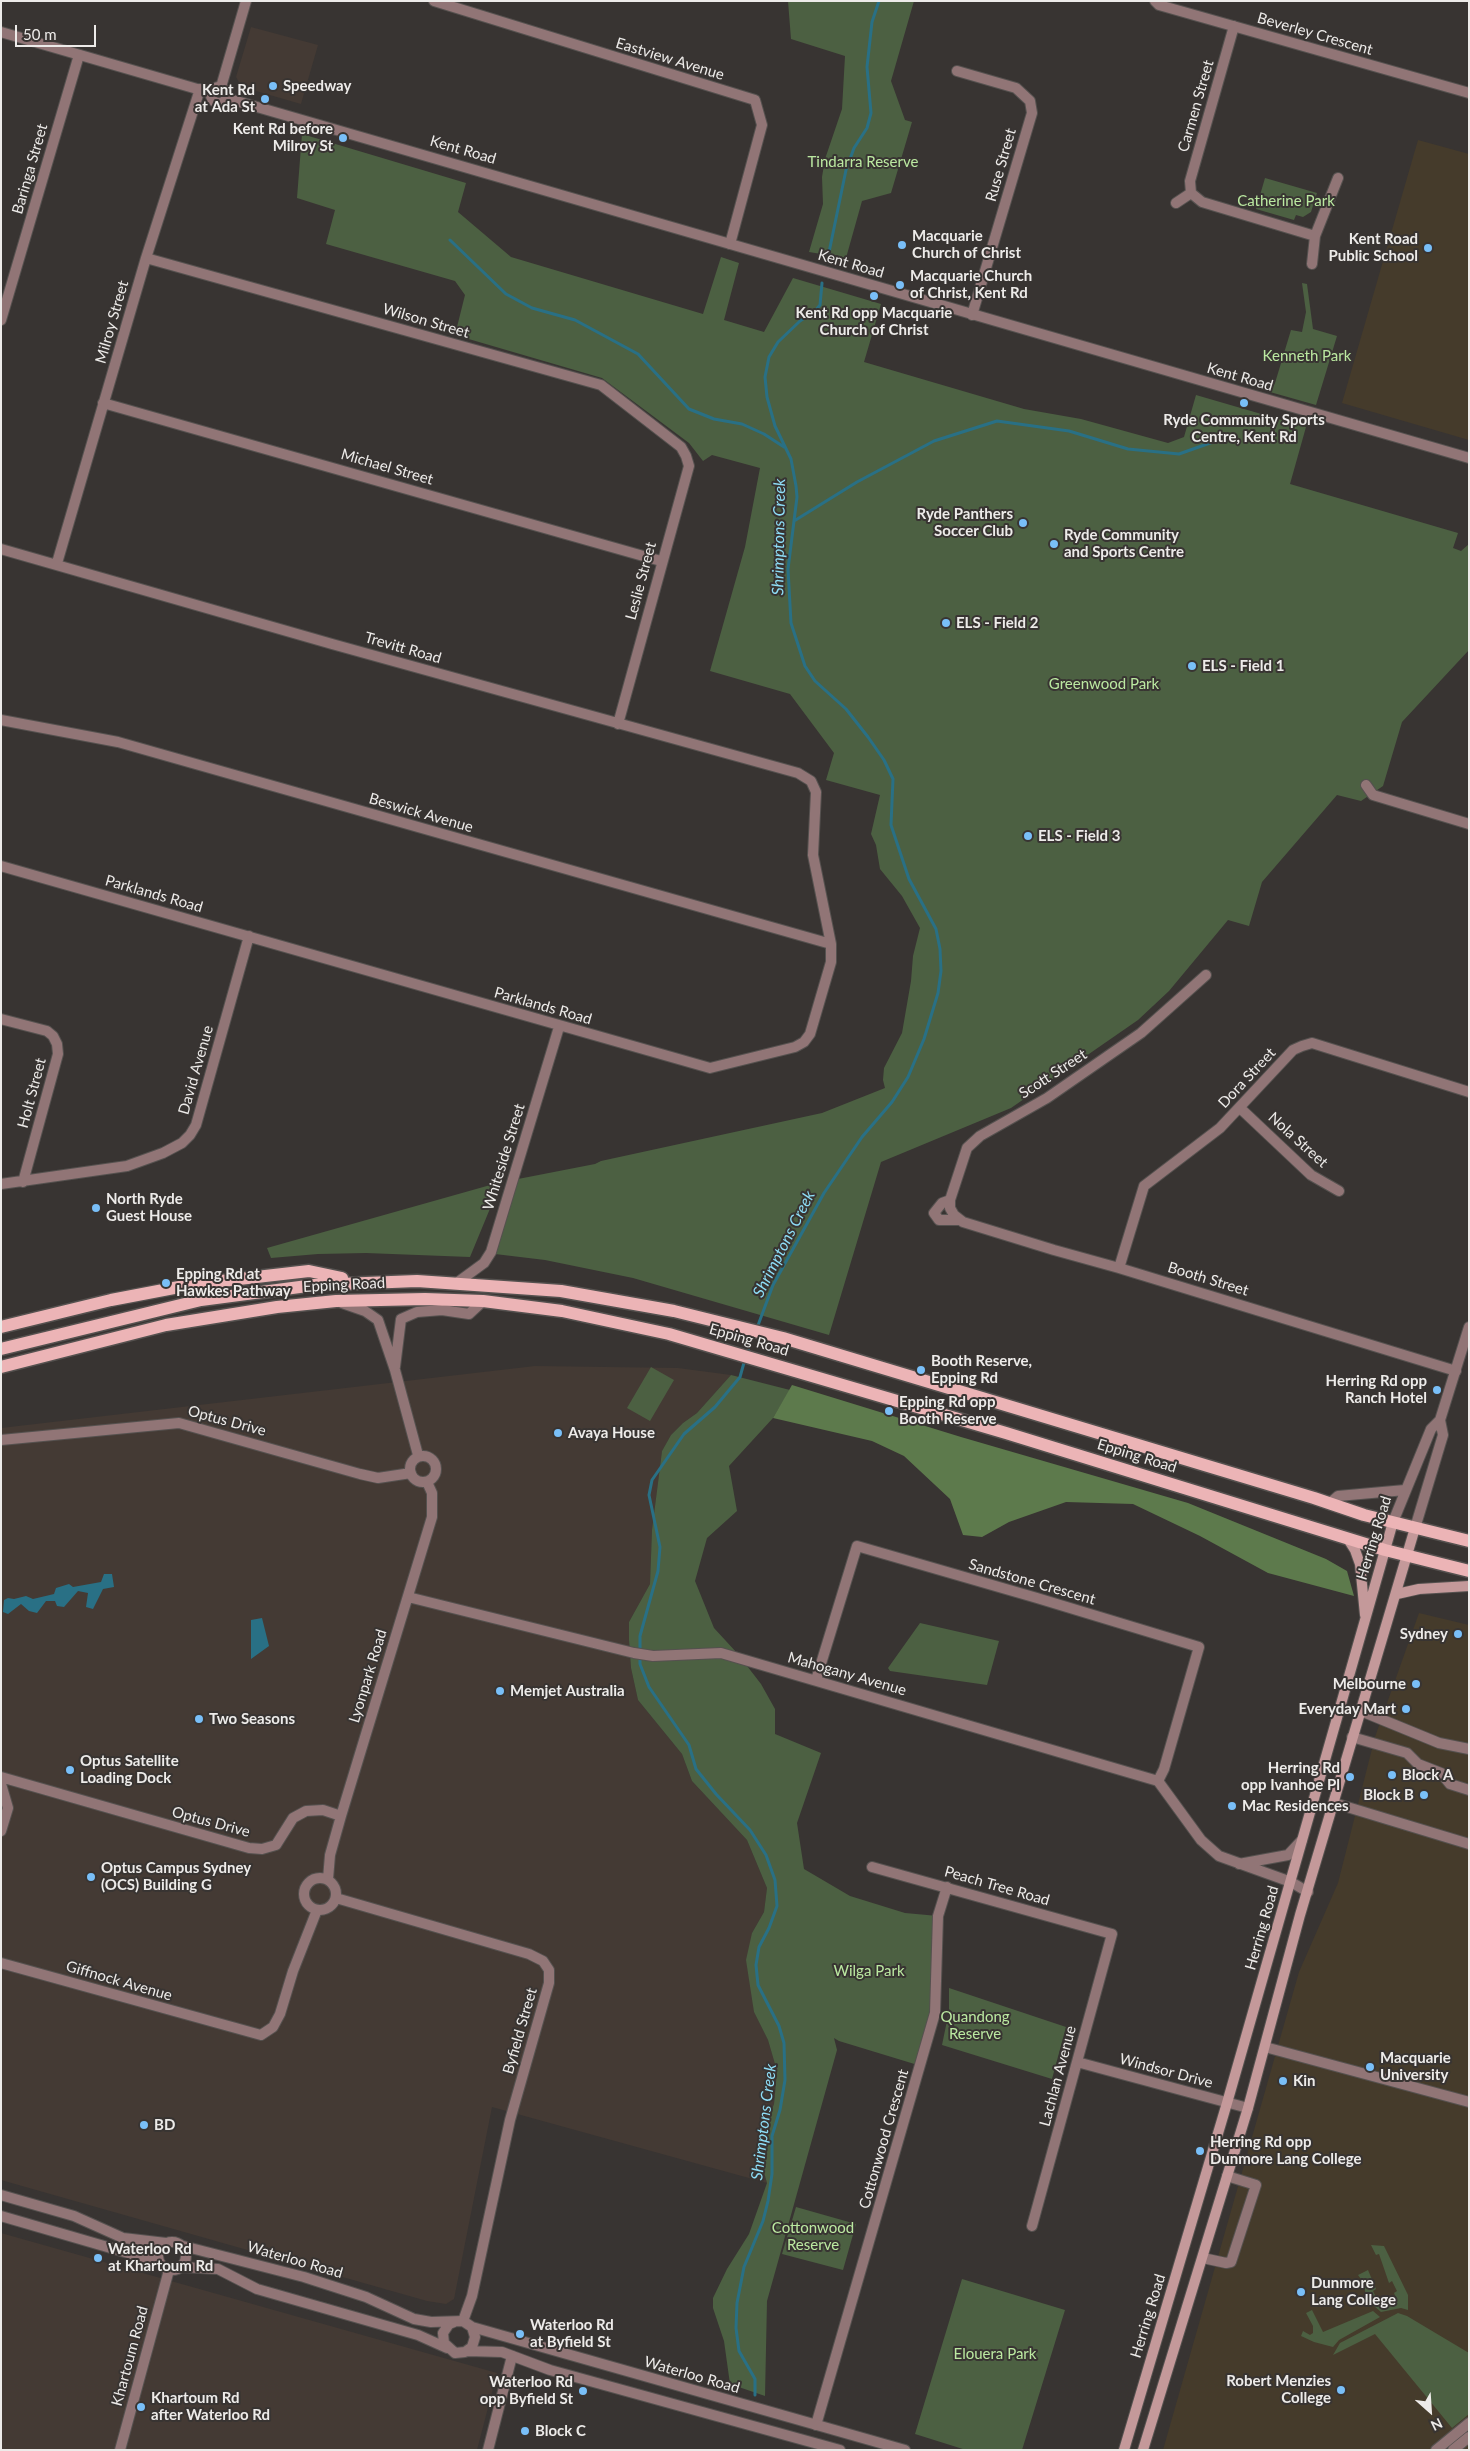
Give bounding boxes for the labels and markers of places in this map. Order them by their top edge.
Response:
place label: Speedway [283,77,351,95]
marker: Speedway [267,80,279,92]
place label: Kent Rd at Ada St [195,81,255,116]
marker: Kent Rd at Ada St [259,93,271,105]
place label: Kent Rd before Milroy St [233,120,333,155]
marker: Kent Rd before Milroy St [337,132,349,144]
place label: Macquarie Church of Christ [912,227,1021,262]
place label: Kent Road Public School [1329,230,1418,265]
marker: Macquarie Church of Christ [896,239,908,251]
marker: Kent Road Public School [1422,242,1434,254]
place label: Macquarie Church of Christ, Kent Rd [910,267,1032,302]
marker: Macquarie Church of Christ, Kent Rd [894,279,906,291]
marker: Kent Rd opp Macquarie Church of Christ [868,290,880,302]
place label: Kent Rd opp Macquarie Church of Christ [796,304,952,339]
marker: Ryde Community Sports Centre, Kent Rd [1238,397,1250,409]
place label: Ryde Community Sports Centre, Kent Rd [1163,411,1325,446]
place label: Ryde Panthers Soccer Club [917,505,1013,540]
marker: Ryde Panthers Soccer Club [1017,517,1029,529]
place label: Ryde Community and Sports Centre [1064,526,1184,561]
marker: Ryde Community and Sports Centre [1048,538,1060,550]
place label: ELS - Field 2 [956,614,1038,632]
marker: ELS - Field 2 [940,617,952,629]
place label: ELS - Field 1 [1202,657,1284,675]
marker: ELS - Field 1 [1186,660,1198,672]
place label: ELS - Field 3 [1038,827,1120,845]
marker: ELS - Field 3 [1022,830,1034,842]
place label: North Ryde Guest House [106,1190,192,1225]
marker: North Ryde Guest House [90,1202,102,1214]
place label: Epping Rd at Hawkes Pathway [176,1265,291,1300]
marker: Epping Rd at Hawkes Pathway [160,1277,172,1289]
place label: Booth Reserve, Epping Rd [931,1352,1032,1387]
marker: Booth Reserve, Epping Rd [915,1364,927,1376]
place label: Herring Rd opp Ranch Hotel [1326,1372,1427,1407]
marker: Herring Rd opp Ranch Hotel [1431,1384,1443,1396]
place label: Epping Rd opp Booth Reserve [899,1393,997,1428]
marker: Epping Rd opp Booth Reserve [883,1405,895,1417]
place label: Avaya House [568,1424,655,1442]
marker: Avaya House [552,1427,564,1439]
place label: Sydney [1400,1625,1448,1643]
marker: Sydney [1452,1628,1464,1640]
place label: Melbourne [1333,1675,1406,1693]
marker: Melbourne [1410,1678,1422,1690]
place label: Memjet Australia [510,1682,625,1700]
marker: Memjet Australia [494,1685,506,1697]
place label: Everyday Mart [1298,1700,1396,1718]
marker: Everyday Mart [1400,1703,1412,1715]
place label: Two Seasons [209,1710,295,1728]
marker: Two Seasons [193,1713,205,1725]
place label: Optus Satellite Loading Dock [80,1752,179,1787]
place label: Herring Rd opp Ivanhoe Pl [1241,1759,1340,1794]
marker: Optus Satellite Loading Dock [64,1764,76,1776]
place label: Block A [1402,1766,1453,1784]
marker: Block A [1386,1769,1398,1781]
marker: Herring Rd opp Ivanhoe Pl [1344,1771,1356,1783]
place label: Block B [1363,1786,1414,1804]
marker: Block B [1418,1789,1430,1801]
place label: Mac Residences [1242,1797,1349,1815]
marker: Mac Residences [1226,1800,1238,1812]
place label: Optus Campus Sydney (OCS) Building G [101,1859,251,1894]
marker: Optus Campus Sydney (OCS) Building G [85,1871,97,1883]
place label: Macquarie University [1380,2049,1451,2084]
marker: Macquarie University [1364,2061,1376,2073]
place label: Kin [1293,2072,1316,2090]
marker: Kin [1277,2075,1289,2087]
place label: BD [154,2116,175,2134]
marker: BD [138,2119,150,2131]
place label: Herring Rd opp Dunmore Lang College [1210,2133,1362,2168]
marker: Herring Rd opp Dunmore Lang College [1194,2145,1206,2157]
place label: Waterloo Rd at Khartoum Rd [108,2240,213,2275]
marker: Waterloo Rd at Khartoum Rd [92,2252,104,2264]
place label: Dunmore Lang College [1311,2274,1396,2309]
marker: Dunmore Lang College [1295,2286,1307,2298]
place label: Waterloo Rd at Byfield St [530,2316,614,2351]
marker: Waterloo Rd at Byfield St [514,2328,526,2340]
place label: Robert Menzies College [1226,2372,1331,2407]
place label: Waterloo Rd opp Byfield St [480,2373,573,2408]
marker: Robert Menzies College [1335,2384,1347,2396]
marker: Waterloo Rd opp Byfield St [577,2385,589,2397]
place label: Khartoum Rd after Waterloo Rd [151,2389,270,2424]
marker: Khartoum Rd after Waterloo Rd [135,2401,147,2413]
place label: Block C [535,2422,586,2440]
marker: Block C [519,2425,531,2437]

